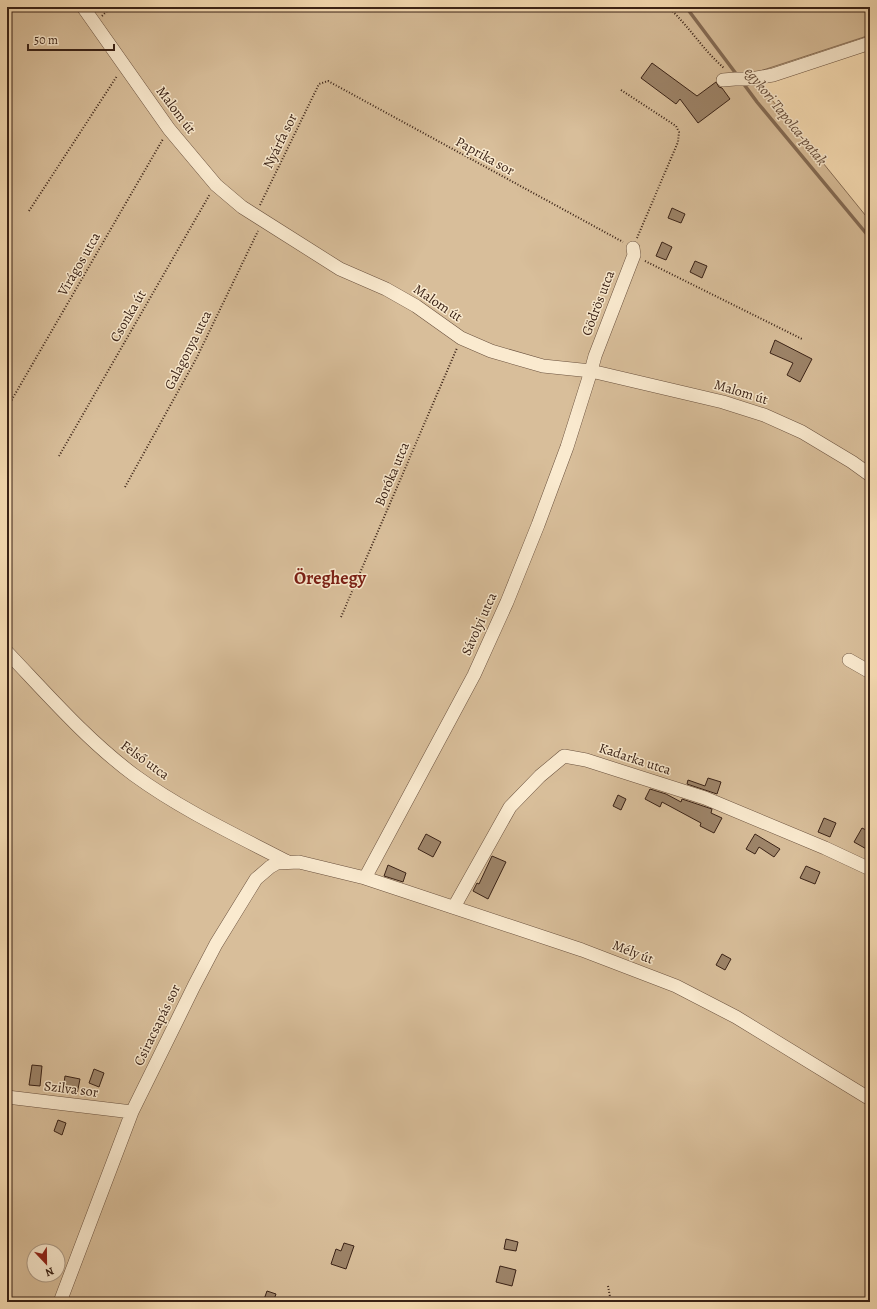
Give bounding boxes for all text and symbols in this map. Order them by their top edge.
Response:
scale bar [28,26,114,52]
text: 50 m [34,32,58,48]
water label: egykori Tapolca-patak [740,63,832,170]
street label: Malom út [152,82,200,138]
street label: Nyárfa sor [258,110,302,172]
street label: Paprika sor [452,132,518,180]
street label: Virágos utca [53,228,105,300]
street label: Gödrös utca [577,267,619,338]
street label: Malom út [410,280,467,327]
street label: Csonka út [105,286,151,346]
street label: Galagonya utca [160,307,216,393]
street label: Malom út [712,375,771,409]
street label: Boróka utca [370,439,414,509]
district label: Öreghegy [294,566,367,590]
street label: Sávolyi utca [457,589,502,659]
street label: Felső utca [117,736,174,784]
street label: Kadarka utca [596,738,674,780]
street label: Mély út [610,936,657,969]
street label: Csiracsapás sor [129,981,185,1069]
street label: Szilva sor [43,1076,100,1102]
north arrow [26,1243,66,1283]
text: N [43,1263,56,1280]

